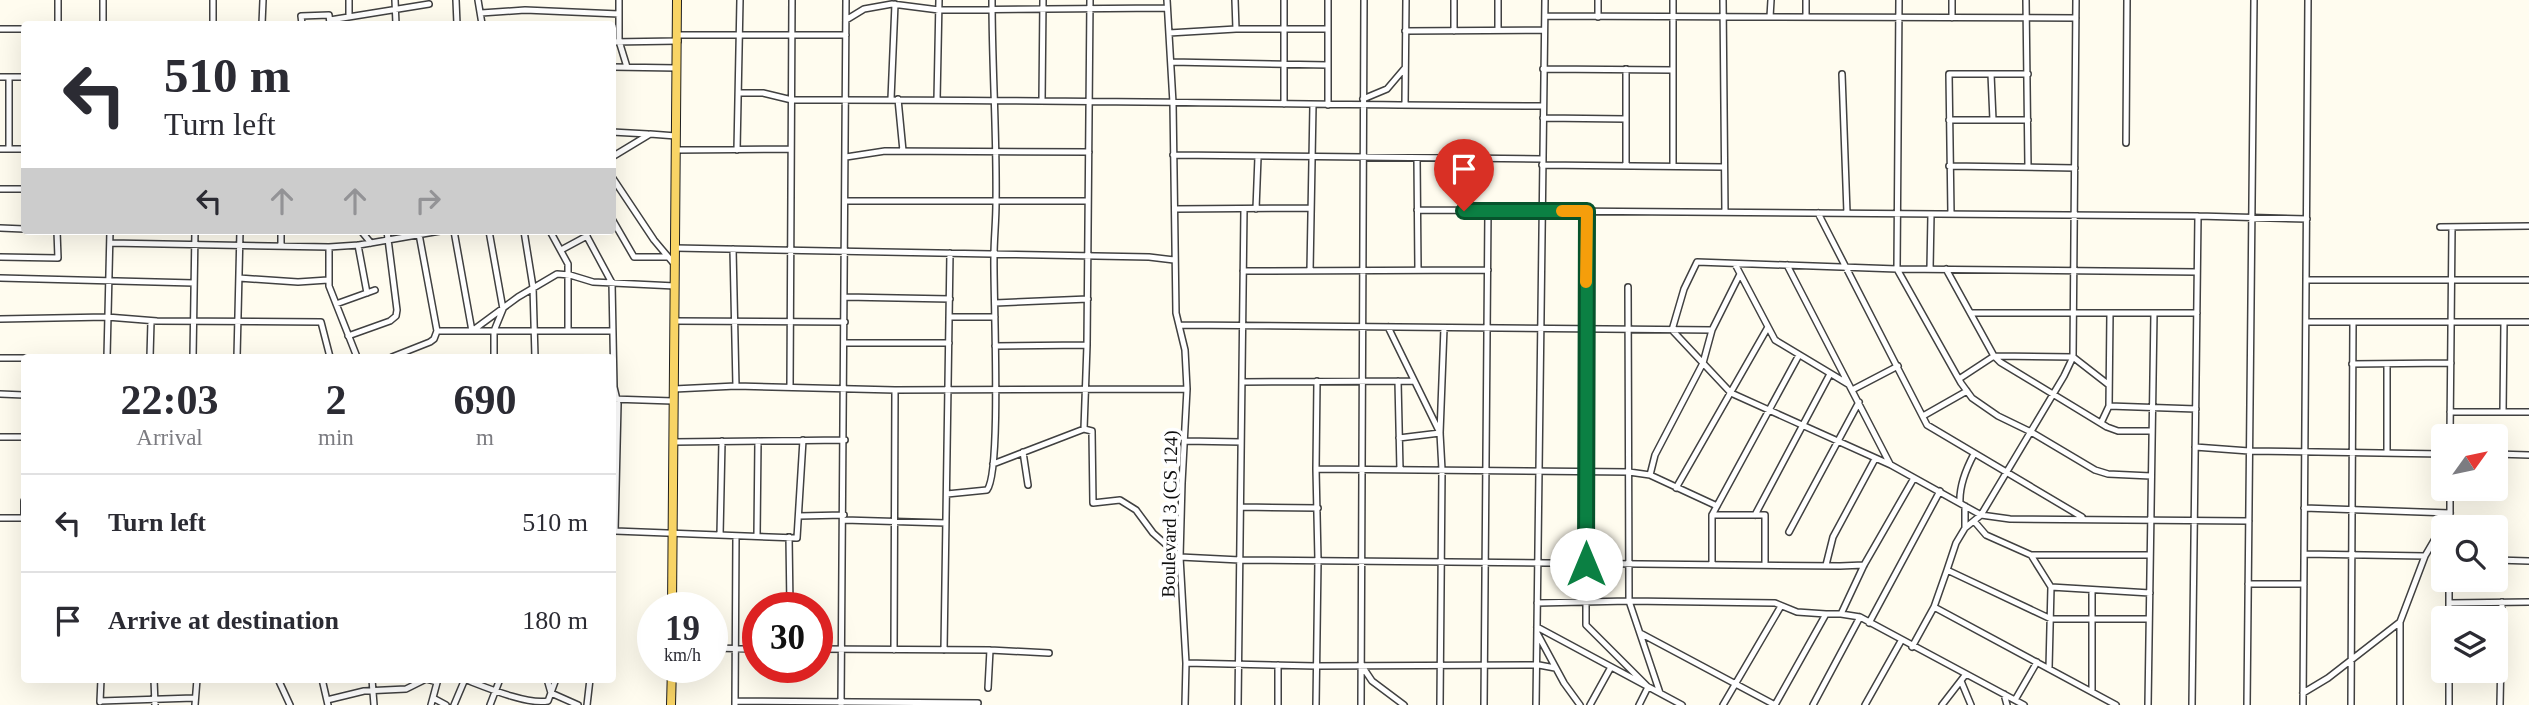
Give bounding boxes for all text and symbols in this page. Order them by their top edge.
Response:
text: 510 m [164,48,291,103]
icon: left [49,49,140,140]
text: Turn left [164,106,276,142]
pin [1434,139,1494,211]
icon: arrive [1445,150,1483,188]
icon: left [190,182,228,220]
icon: ahead [263,182,301,220]
icon: ahead [336,182,374,220]
icon: right [409,182,447,220]
text: 22:03 [121,377,219,423]
text: 2 [325,377,346,423]
text: 690 [453,377,516,423]
north arrow [2431,424,2508,500]
map controls [2431,424,2508,683]
text: Arrival [136,425,203,450]
text: min [318,425,354,450]
text: m [476,425,494,450]
street label: Boulevard 3 (CS 124) [1158,430,1182,598]
icon: left [49,504,87,542]
text: Turn left [108,508,206,537]
text: 510 m [522,508,588,537]
button: search [2431,515,2508,592]
position arrow [1549,527,1623,601]
speed limit sign: 30 [742,592,833,683]
icon: arrive [49,602,87,640]
text: Arrive at destination [108,606,339,635]
text: 180 m [522,606,588,635]
button: layers [2431,606,2508,683]
text: 19 [665,609,700,648]
text: km/h [664,645,701,665]

